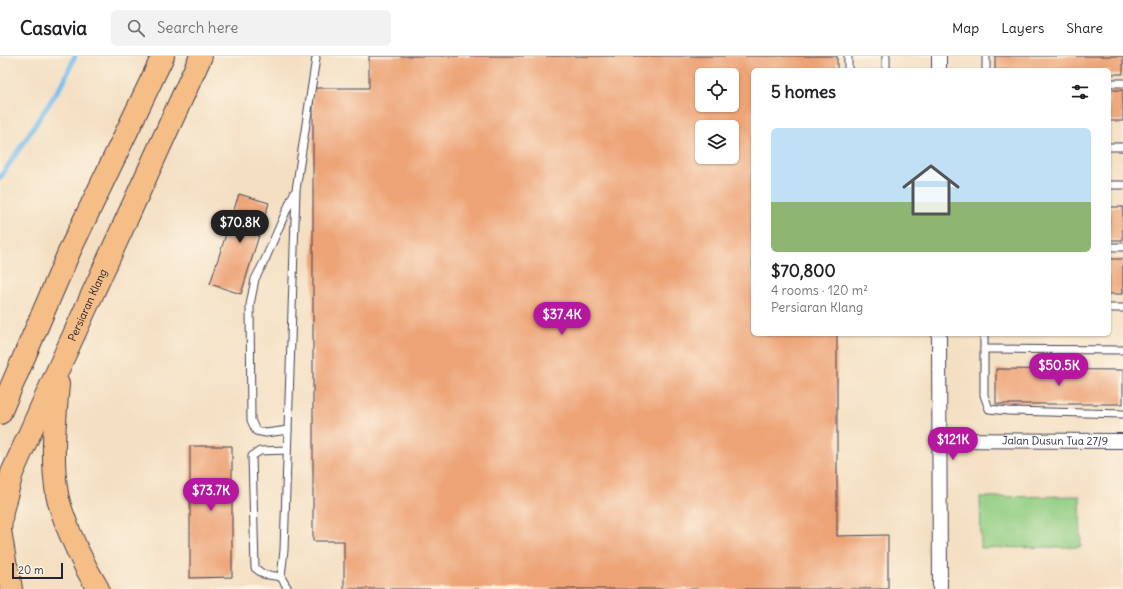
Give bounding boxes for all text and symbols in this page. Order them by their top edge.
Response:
search box [111,10,391,46]
text: Casavia [20,16,87,40]
icon: search [125,17,147,39]
text: Search here [157,18,238,37]
text: Map [952,19,979,37]
text: Layers [1001,19,1044,37]
text: Share [1066,19,1103,37]
map controls [695,68,739,164]
button: locate [695,68,739,112]
text: 5 homes [771,81,836,103]
icon: filters [1069,81,1091,103]
button: layers [695,120,739,164]
icon: home [895,154,967,226]
pin: $70.8K [207,210,273,244]
text: $70.8K [220,214,260,231]
text: $70,800 [771,260,836,282]
street label: Persiaran Klang [65,266,110,343]
text: 4 rooms · 120 m² [771,282,868,299]
text: Persiaran Klang [771,299,863,316]
pin: $37.4K [529,302,595,336]
text: $37.4K [543,306,581,323]
pin: $50.5K [1026,353,1092,387]
text: $50.5K [1038,357,1080,374]
pin: $121K [925,427,981,461]
text: $121K [937,431,969,448]
street label: Jalan Dusun Tua 27/9 [1002,433,1108,448]
pin: $73.7K [178,478,244,512]
text: $73.7K [192,482,230,499]
scale bar [12,561,63,580]
text: 20 m [18,563,44,577]

